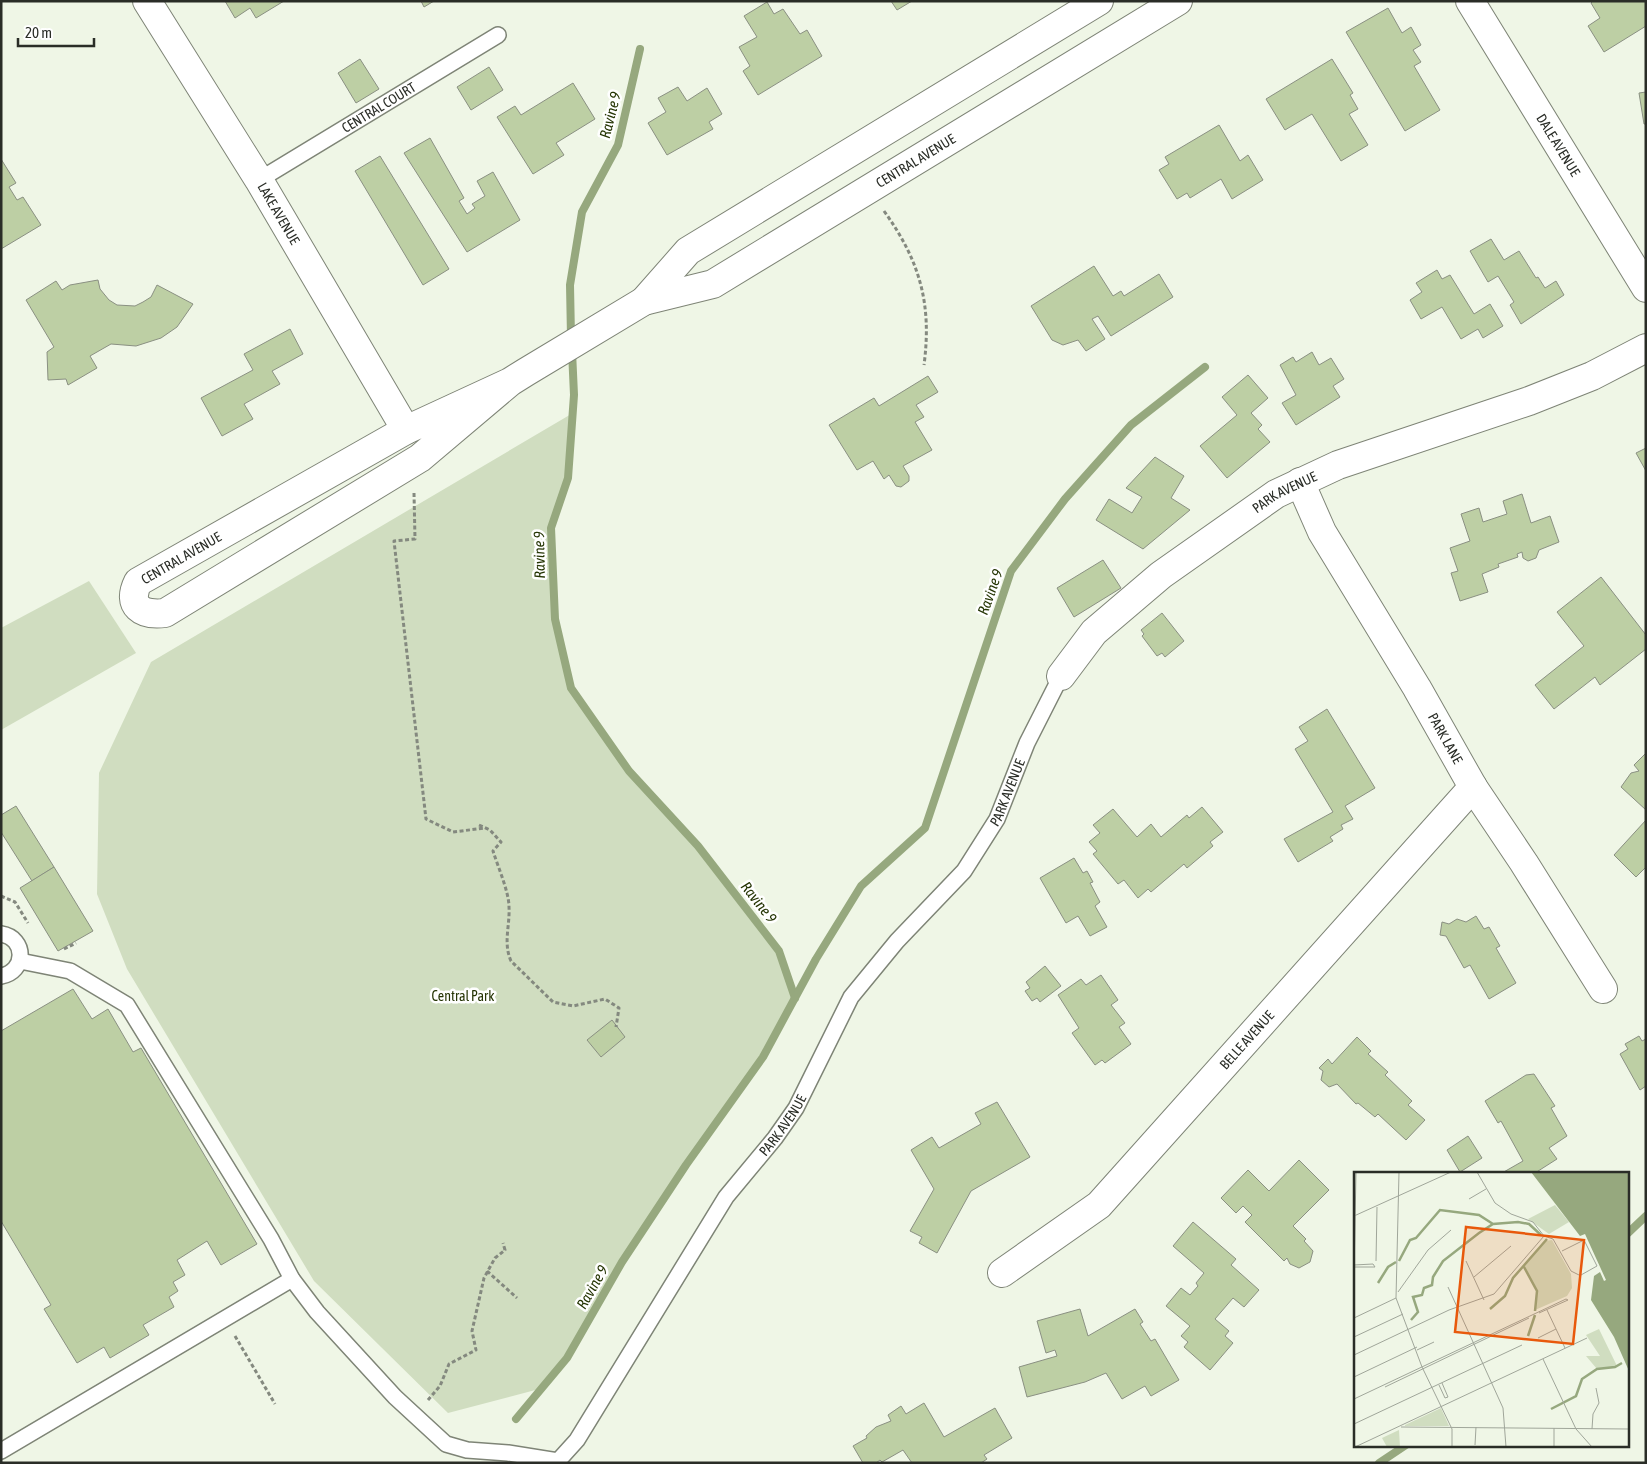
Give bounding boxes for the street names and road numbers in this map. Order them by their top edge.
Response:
street label: CENTRAL COURT [339,79,419,136]
street label: DALE AVENUE [1533,111,1583,179]
street label: CENTRAL AVENUE [873,131,958,191]
street label: LAKE AVENUE [254,180,303,247]
street label: PARK AVENUE [1249,468,1319,516]
street label: CENTRAL AVENUE [138,529,224,587]
street label: PARK LANE [1425,710,1466,766]
street label: PARK AVENUE [987,757,1028,829]
street label: BELLE AVENUE [1216,1007,1277,1073]
street label: PARK AVENUE [756,1092,809,1159]

